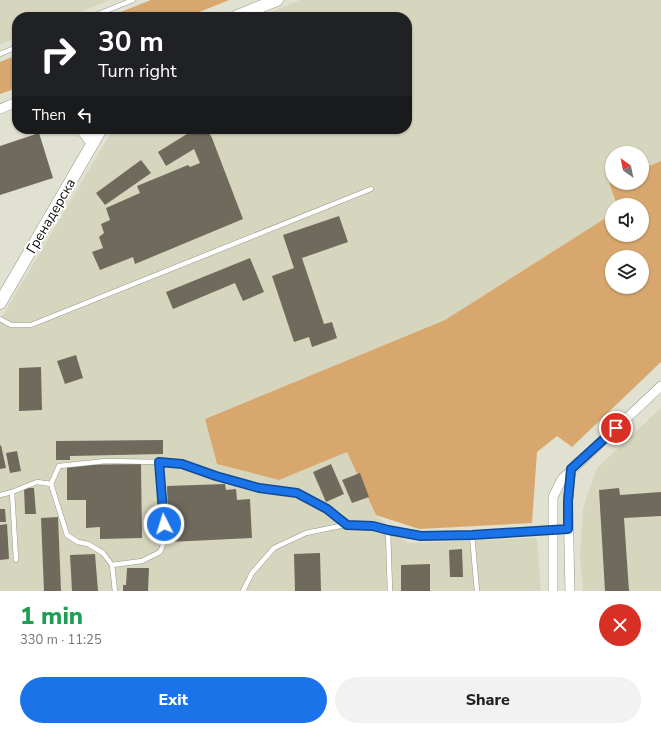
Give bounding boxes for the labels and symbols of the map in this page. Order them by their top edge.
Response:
north arrow [605,146,649,190]
street label: Гренадерска [22,175,80,257]
pin [599,411,633,445]
position arrow [143,503,185,545]

